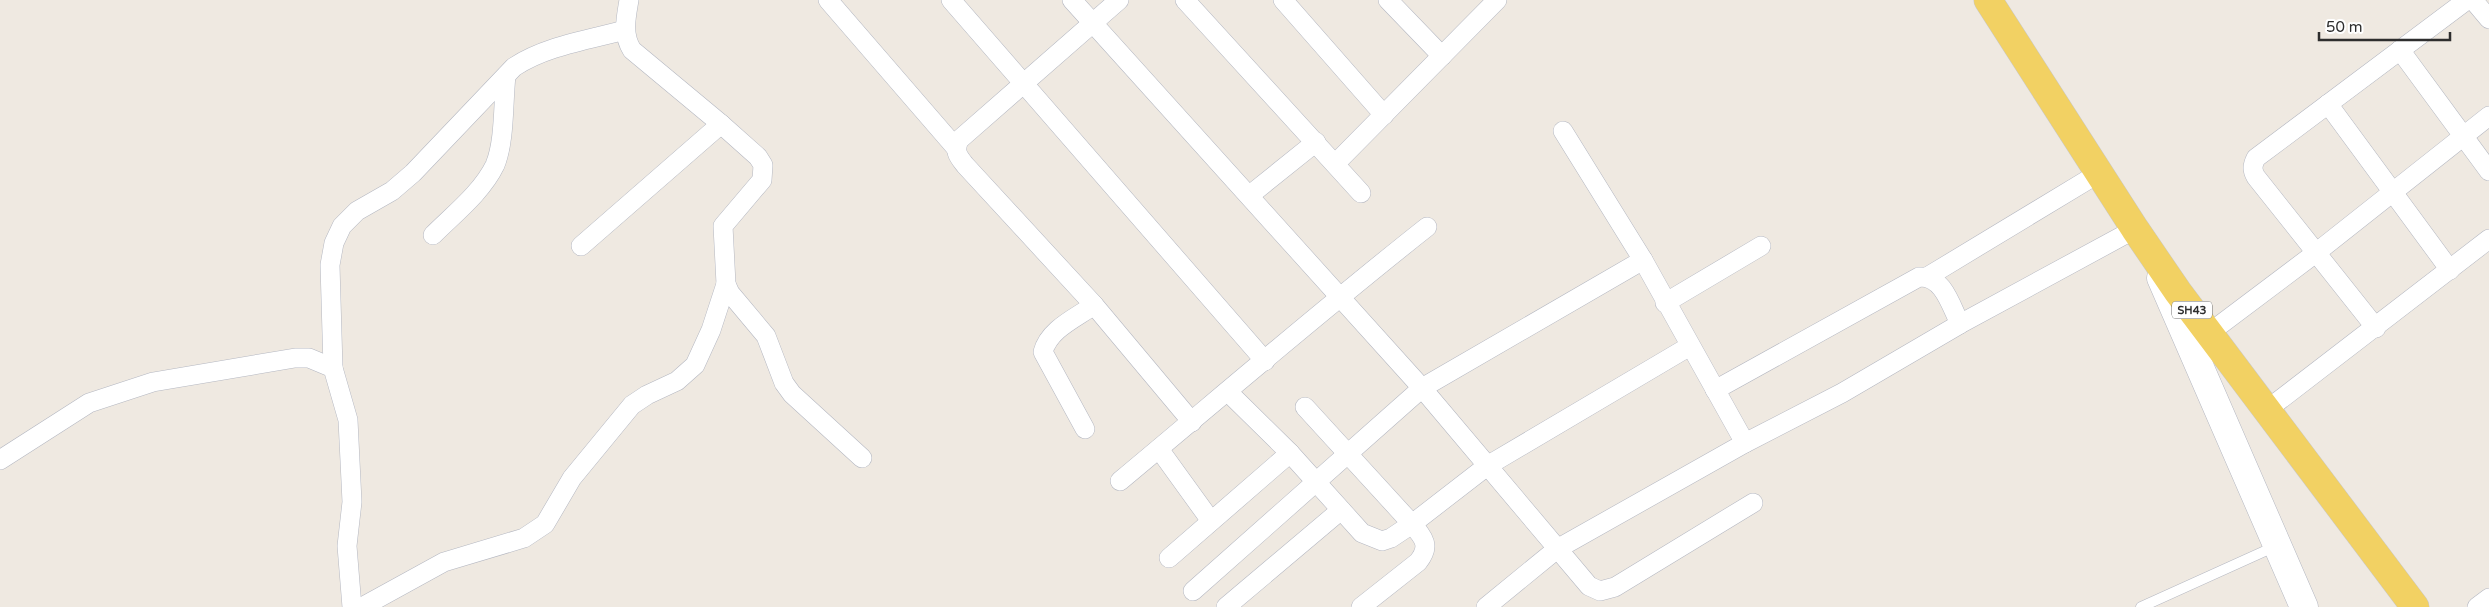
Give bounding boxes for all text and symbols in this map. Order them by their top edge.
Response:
scale bar [2319,10,2450,42]
text: 50 m [2326,18,2363,36]
road number: SH43 [2172,302,2212,318]

